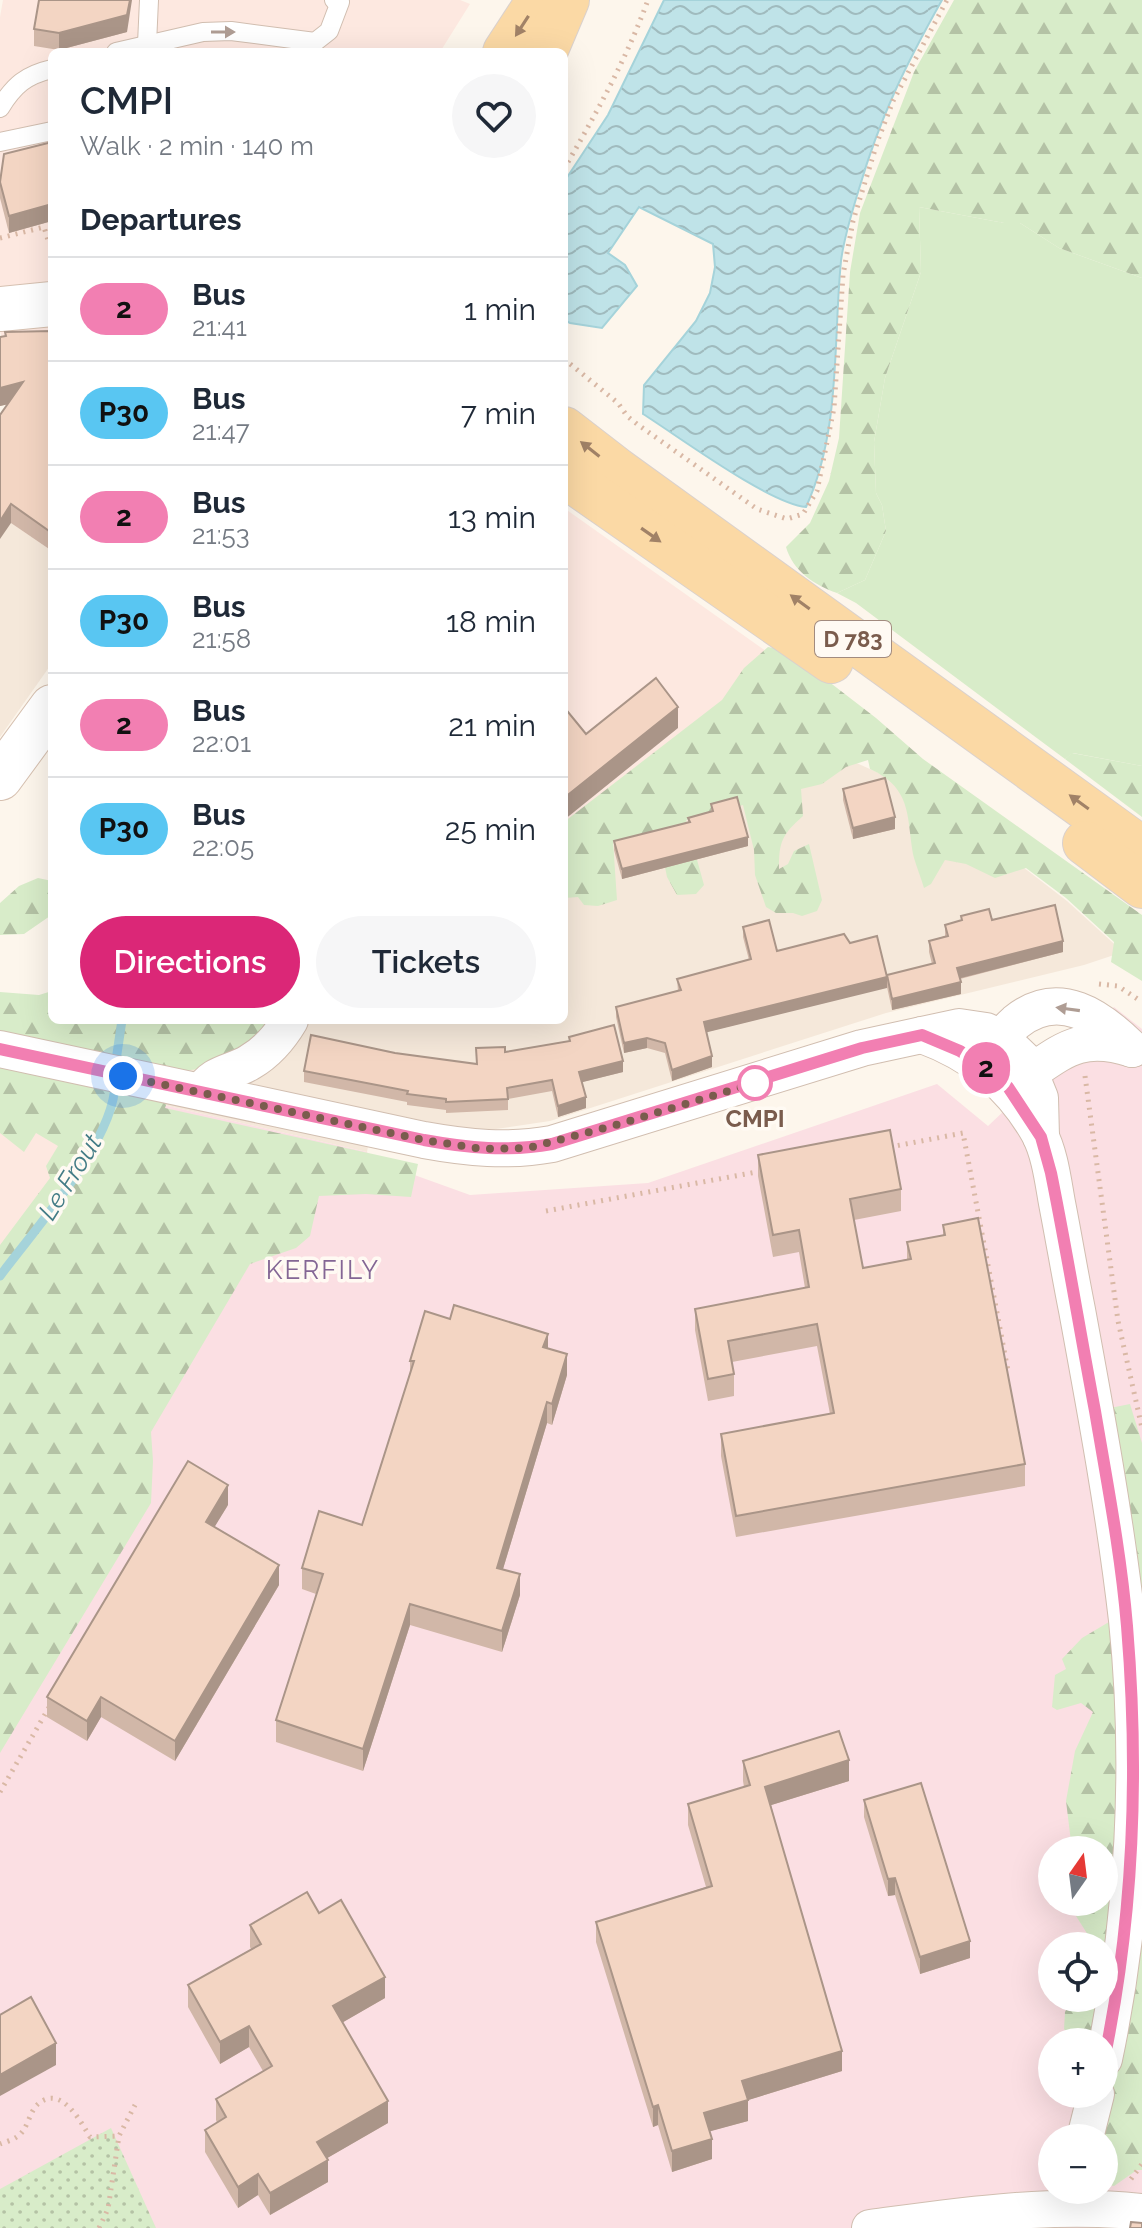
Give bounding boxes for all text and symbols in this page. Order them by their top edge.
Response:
one-way arrow [516,15,530,37]
one-way arrow [211,25,236,38]
button: heart [452,74,536,158]
text: CMPI [80,78,173,123]
text: Walk · 2 min · 140 m [80,131,314,161]
text: Departures [80,202,242,237]
text: Bus [192,277,246,312]
text: 2 [116,292,132,325]
text: 1 min [464,292,536,327]
text: 21:41 [192,312,247,342]
text: Bus [192,381,246,416]
text: P30 [99,396,149,429]
text: 7 min [461,396,536,431]
text: 21:47 [192,416,250,446]
one-way arrow [580,441,600,457]
text: Bus [192,485,246,520]
text: 2 [116,500,132,533]
text: 13 min [448,500,536,535]
text: 21:53 [192,520,250,550]
one-way arrow [640,527,662,543]
text: Bus [192,589,246,624]
one-way arrow [790,594,810,610]
text: P30 [99,604,149,637]
text: 18 min [446,604,536,639]
road number: D 783 [815,621,891,657]
text: 21:58 [192,624,251,654]
text: Bus [192,693,246,728]
text: 2 [116,708,132,741]
text: 21 min [448,708,536,743]
text: 22:01 [192,728,251,758]
one-way arrow [1069,795,1090,811]
text: Bus [192,797,246,832]
text: P30 [99,812,149,845]
text: 25 min [445,812,536,847]
text: 22:05 [192,832,254,862]
button: Directions [80,916,300,1008]
button: Tickets [316,916,536,1008]
one-way arrow [1055,1002,1080,1015]
line badge: 2 [960,1042,1012,1094]
text: 2 [978,1051,994,1084]
your location [103,1056,143,1096]
marker: CMPI [738,1066,772,1100]
place label: CMPI [725,1104,785,1133]
water label: Le Frout [32,1128,108,1225]
district label: KERFILY [266,1255,380,1285]
north arrow [1038,1836,1118,1916]
map controls [1038,1836,1118,2204]
button: locate [1038,1932,1118,2012]
button: + [1038,2028,1118,2108]
button: − [1038,2124,1118,2204]

